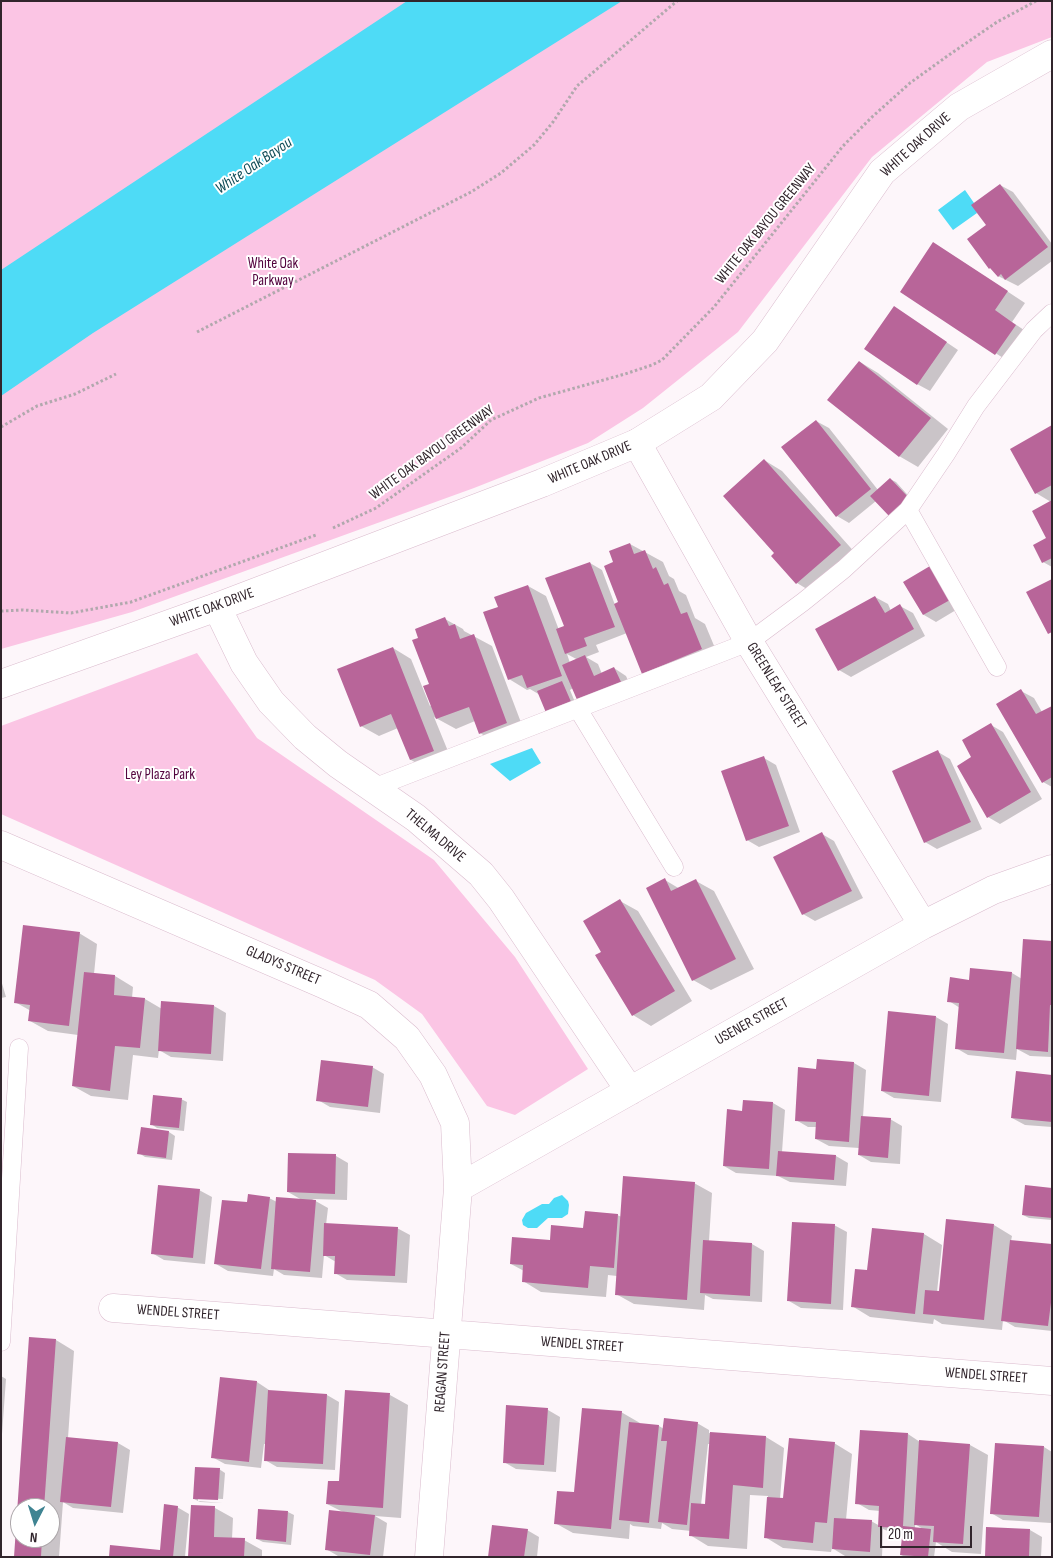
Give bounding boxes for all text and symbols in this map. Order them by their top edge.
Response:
street label: WHITE OAK DRIVE [877,109,955,181]
water label: White Oak Bayou [212,133,296,199]
street label: WHITE OAK BAYOU GREENWAY [712,160,820,288]
park label: White Oak Parkway [248,255,298,290]
street label: WHITE OAK BAYOU GREENWAY [366,402,498,504]
street label: WHITE OAK DRIVE [546,437,634,489]
street label: WHITE OAK DRIVE [167,584,257,632]
street label: GREENLEAF STREET [742,639,810,733]
park label: Ley Plaza Park [125,766,195,784]
street label: THELMA DRIVE [401,806,469,866]
street label: GLADYS STREET [243,942,323,990]
street label: USENER STREET [712,995,792,1049]
street label: WENDEL STREET [136,1301,220,1325]
street label: REAGAN STREET [431,1331,455,1413]
street label: WENDEL STREET [540,1333,624,1357]
street label: WENDEL STREET [944,1364,1028,1388]
north arrow [10,1498,60,1548]
scale bar [883,1516,976,1548]
text: 20 m [888,1525,913,1544]
text: N [29,1529,38,1546]

